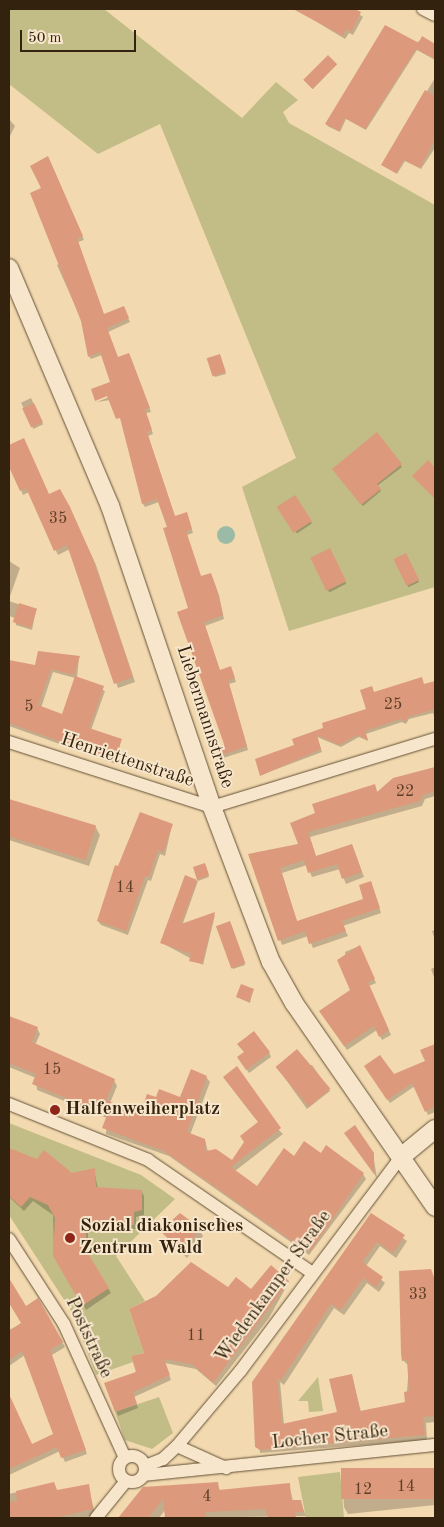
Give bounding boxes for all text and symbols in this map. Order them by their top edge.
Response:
scale bar [22,20,139,52]
text: 50 m [28,31,62,46]
house number: 35 [49,509,67,529]
street label: Liebermannstraße [170,643,238,791]
house number: 25 [384,695,402,715]
house number: 5 [24,697,34,717]
street label: Henriettenstraße [58,729,196,793]
house number: 22 [396,782,414,802]
house number: 14 [116,878,134,898]
house number: 15 [43,1060,61,1080]
place label: Halfenweiherplatz [65,1099,220,1121]
marker: Halfenweiherplatz [49,1104,61,1116]
street label: Wiedenkamper Straße [211,1206,337,1368]
place label: Sozial diakonisches Zentrum Wald [80,1216,243,1260]
marker: Sozial diakonisches Zentrum Wald [64,1232,76,1244]
house number: 33 [409,1285,427,1305]
street label: Poststraße [59,1294,117,1382]
house number: 11 [187,1326,205,1346]
street label: Locher Straße [271,1421,389,1455]
house number: 14 [397,1477,415,1497]
house number: 12 [354,1480,372,1500]
house number: 4 [202,1487,212,1507]

